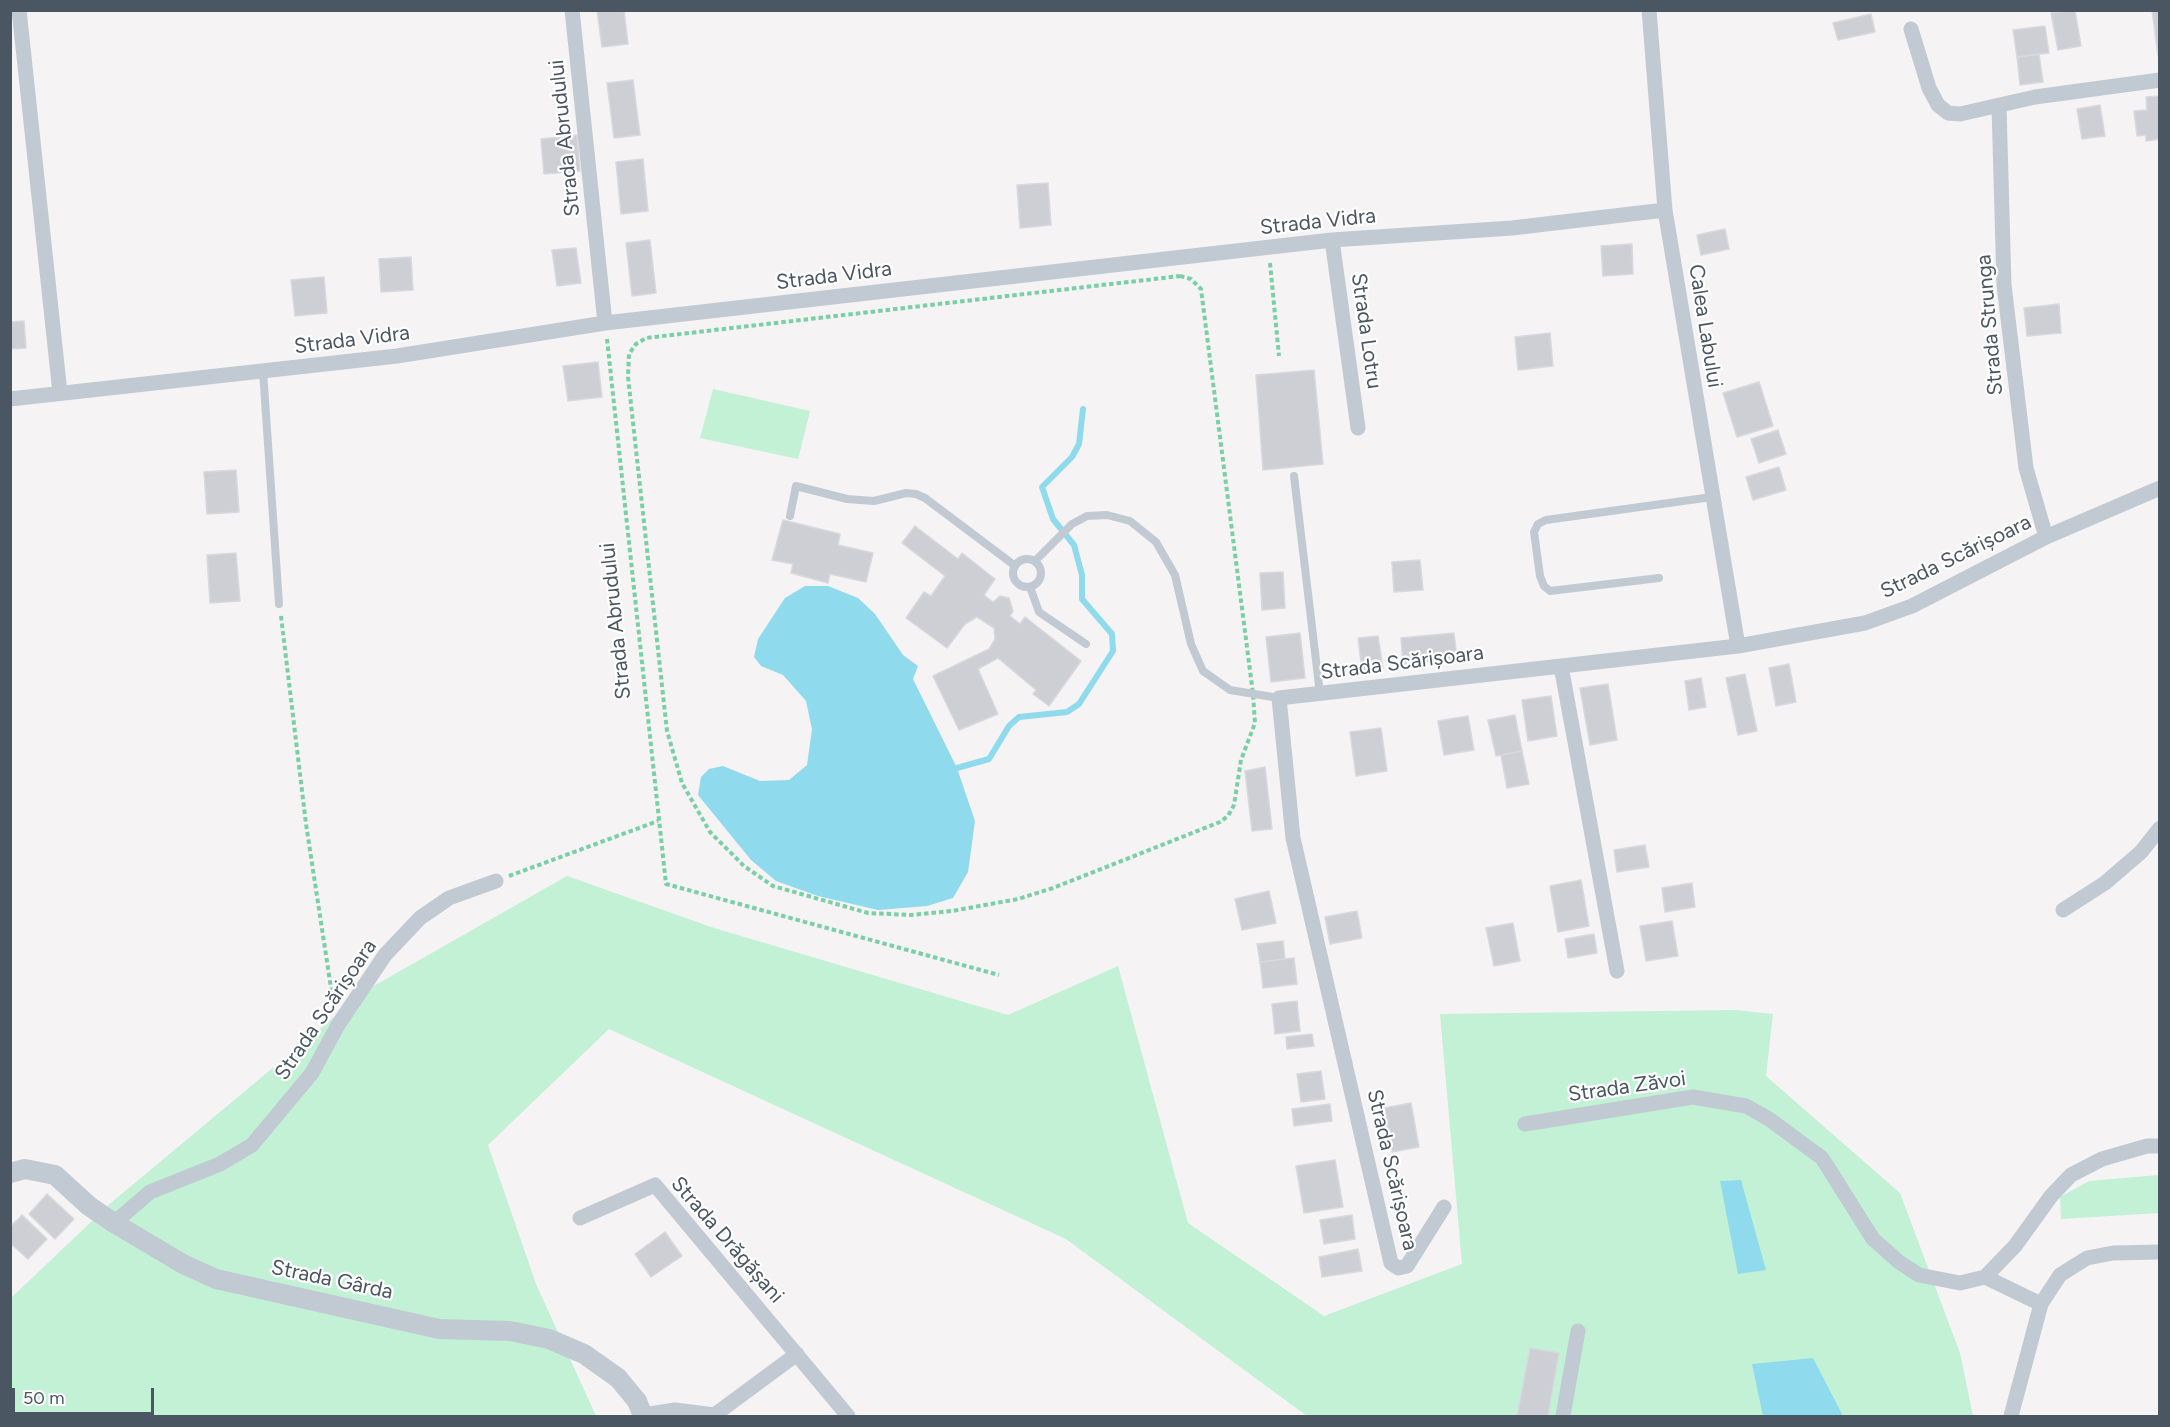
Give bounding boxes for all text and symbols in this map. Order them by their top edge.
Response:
street label: Strada Abrudului [544,58,586,218]
street label: Strada Vidra [1259,203,1377,241]
street label: Strada Strunga [1971,254,2009,396]
street label: Strada Vidra [775,256,893,296]
street label: Calea Labului [1683,262,1727,390]
street label: Strada Lotru [1345,271,1387,391]
street label: Strada Vidra [293,320,411,360]
street label: Strada Scărișoara [1877,510,2035,604]
street label: Strada Abrudului [595,541,637,701]
street label: Strada Scărișoara [1319,640,1485,686]
street label: Strada Scărișoara [270,935,382,1085]
street label: Strada Zăvoi [1567,1066,1687,1108]
street label: Strada Scărișoara [1361,1087,1423,1253]
street label: Strada Drăgășani [665,1172,789,1308]
street label: Strada Gârda [269,1255,395,1305]
scale bar [15,1376,158,1414]
text: 50 m [23,1387,65,1409]

